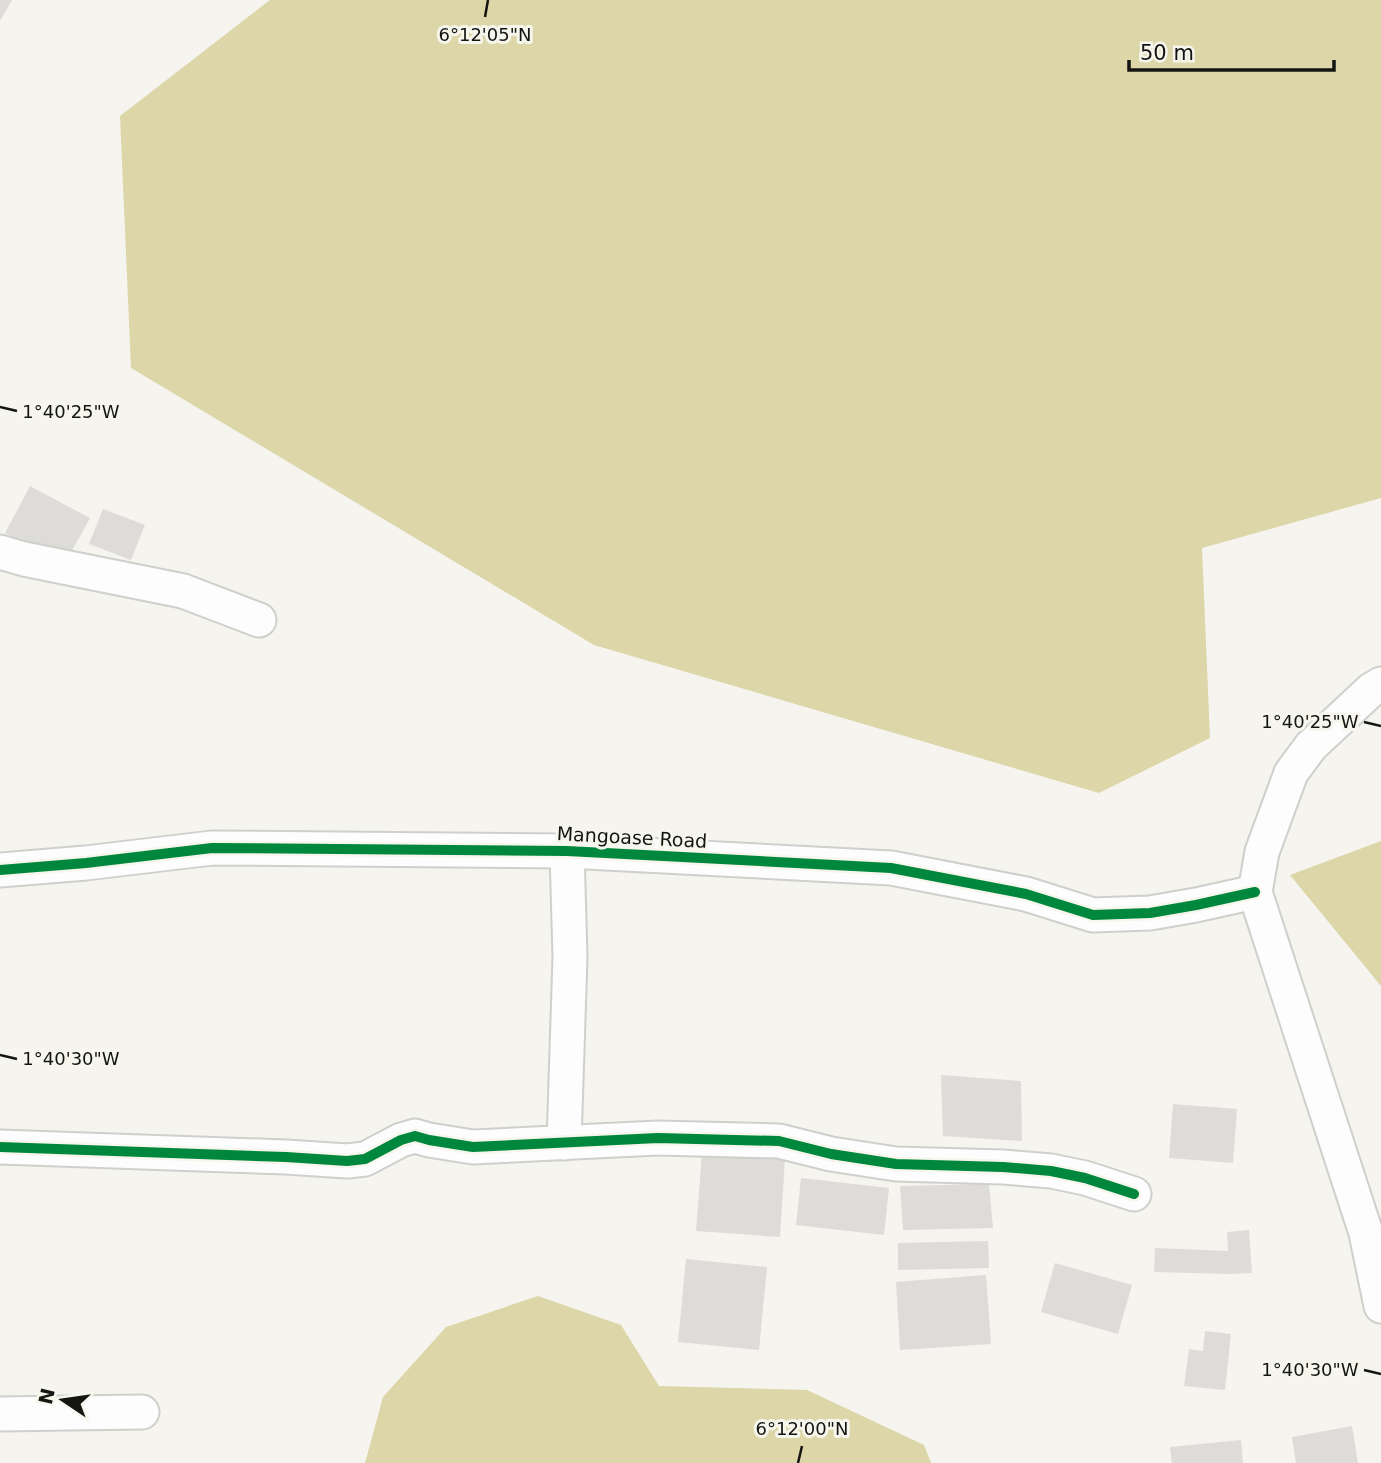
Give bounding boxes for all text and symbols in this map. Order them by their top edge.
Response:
text: 6°12'05"N [439,24,531,45]
scale bar [1129,28,1334,72]
text: 50 m [1140,41,1194,65]
text: 1°40'25"W [22,401,120,422]
text: 1°40'25"W [1261,711,1359,732]
street label: Mangoase Road [556,822,708,852]
text: 1°40'30"W [22,1048,120,1069]
text: 1°40'30"W [1261,1359,1359,1380]
north arrow [28,1365,98,1435]
text: N [34,1386,59,1406]
text: 6°12'00"N [756,1418,848,1439]

